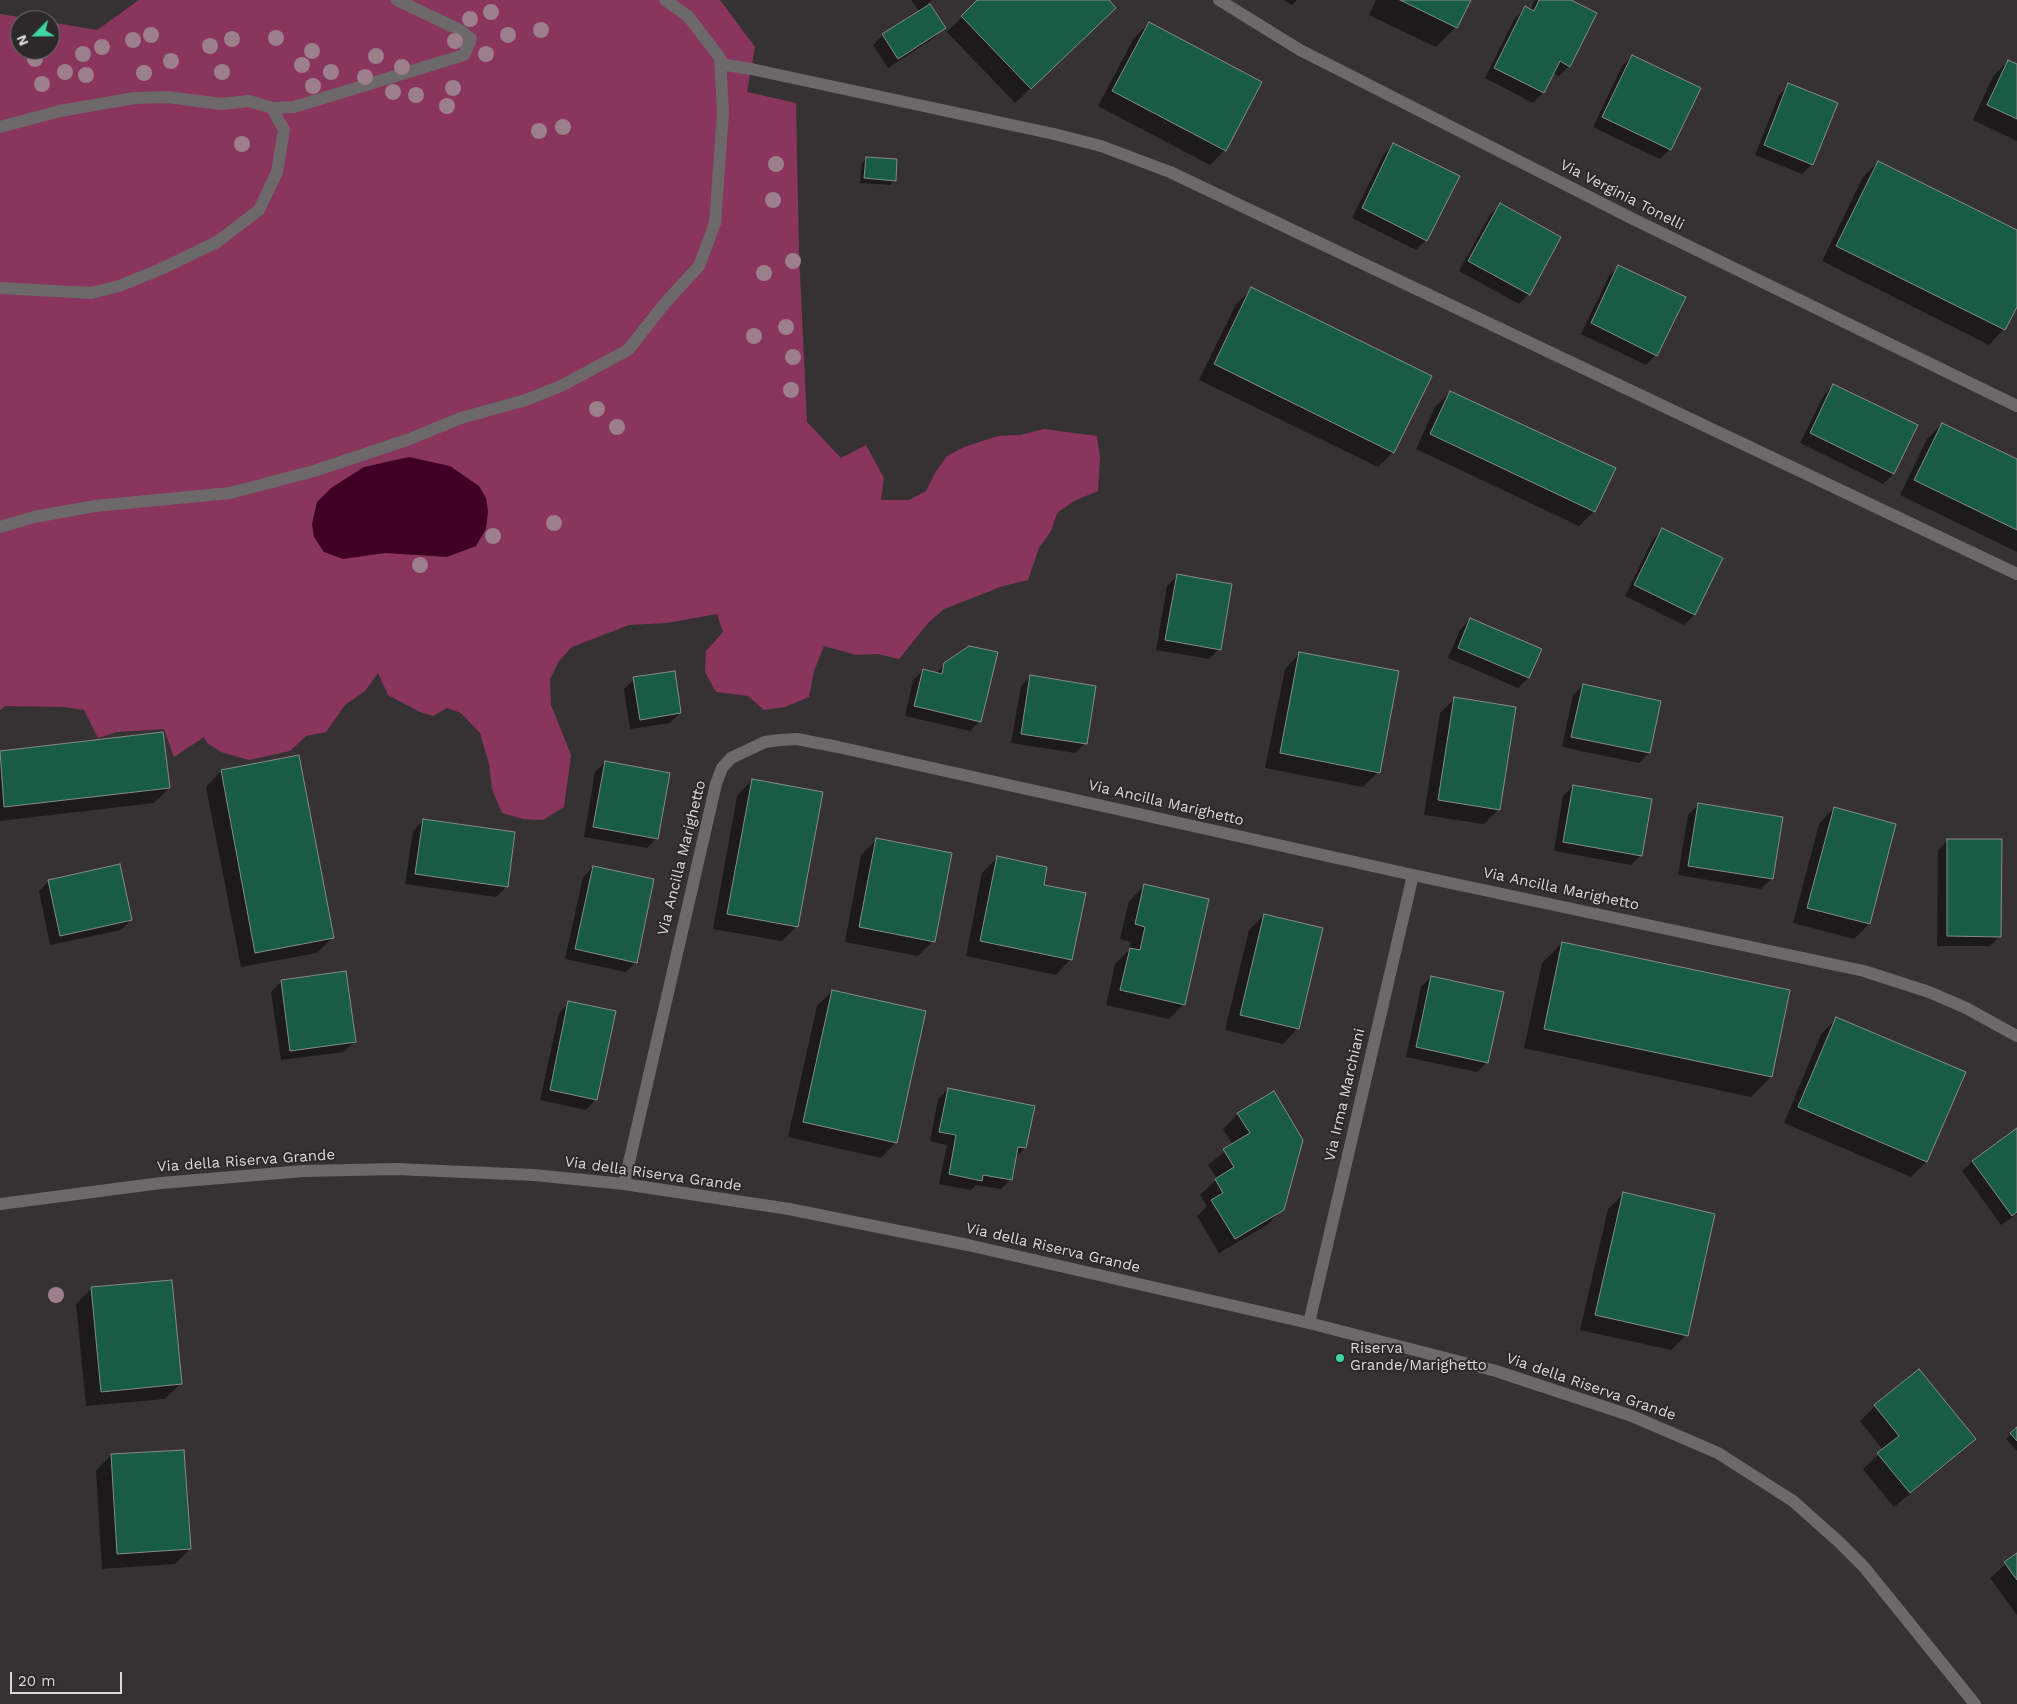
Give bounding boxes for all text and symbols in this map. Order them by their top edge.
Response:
north arrow [10,10,60,60]
text: N [13,33,32,48]
street label: Via Verginia Tonelli [1557,156,1687,234]
street label: Via Ancilla Marighetto [1086,776,1246,830]
street label: Via Ancilla Marighetto [654,779,710,937]
street label: Via Ancilla Marighetto [1481,864,1641,914]
street label: Via Irma Marchiani [1321,1027,1369,1163]
street label: Via della Riserva Grande [156,1146,336,1176]
street label: Via della Riserva Grande [563,1153,743,1195]
street label: Via della Riserva Grande [964,1219,1142,1277]
place label: Riserva Grande/Marighetto [1350,1340,1487,1375]
street label: Via della Riserva Grande [1504,1349,1678,1425]
marker: Riserva Grande/Marighetto [1334,1352,1346,1364]
scale bar [12,1662,125,1694]
text: 20 m [18,1672,56,1690]

